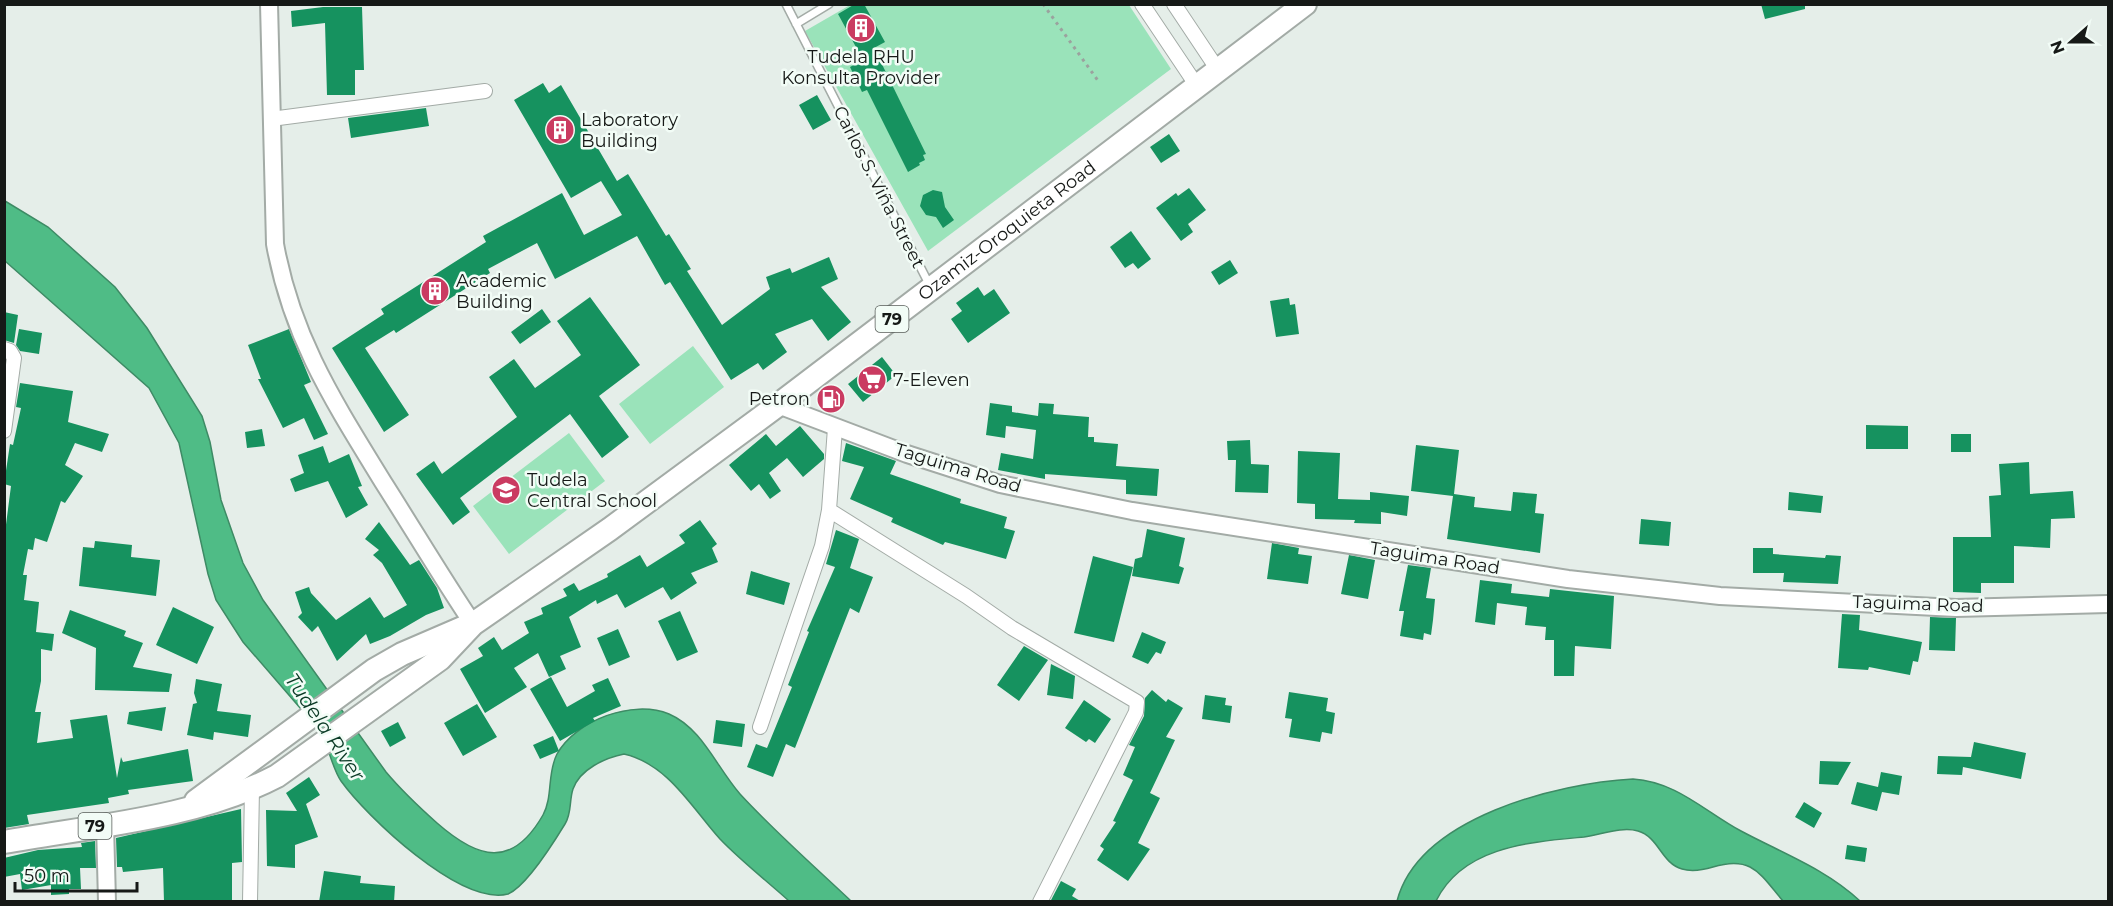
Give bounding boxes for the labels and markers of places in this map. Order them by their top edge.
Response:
building icon: Tudela RHU Konsulta Provider [845,12,877,44]
place label: Tudela RHU Konsulta Provider [781,46,941,89]
place label: Laboratory Building [581,109,678,152]
building icon: Laboratory Building [544,114,576,146]
place label: Academic Building [456,270,547,313]
building icon: Academic Building [419,275,451,307]
supermarket icon: 7-Eleven [856,364,888,396]
place label: 7-Eleven [893,369,970,391]
fuel station icon: Petron [815,383,847,415]
place label: Petron [749,388,810,410]
place label: Tudela Central School [527,469,657,512]
school or university icon: Tudela Central School [490,474,522,506]

